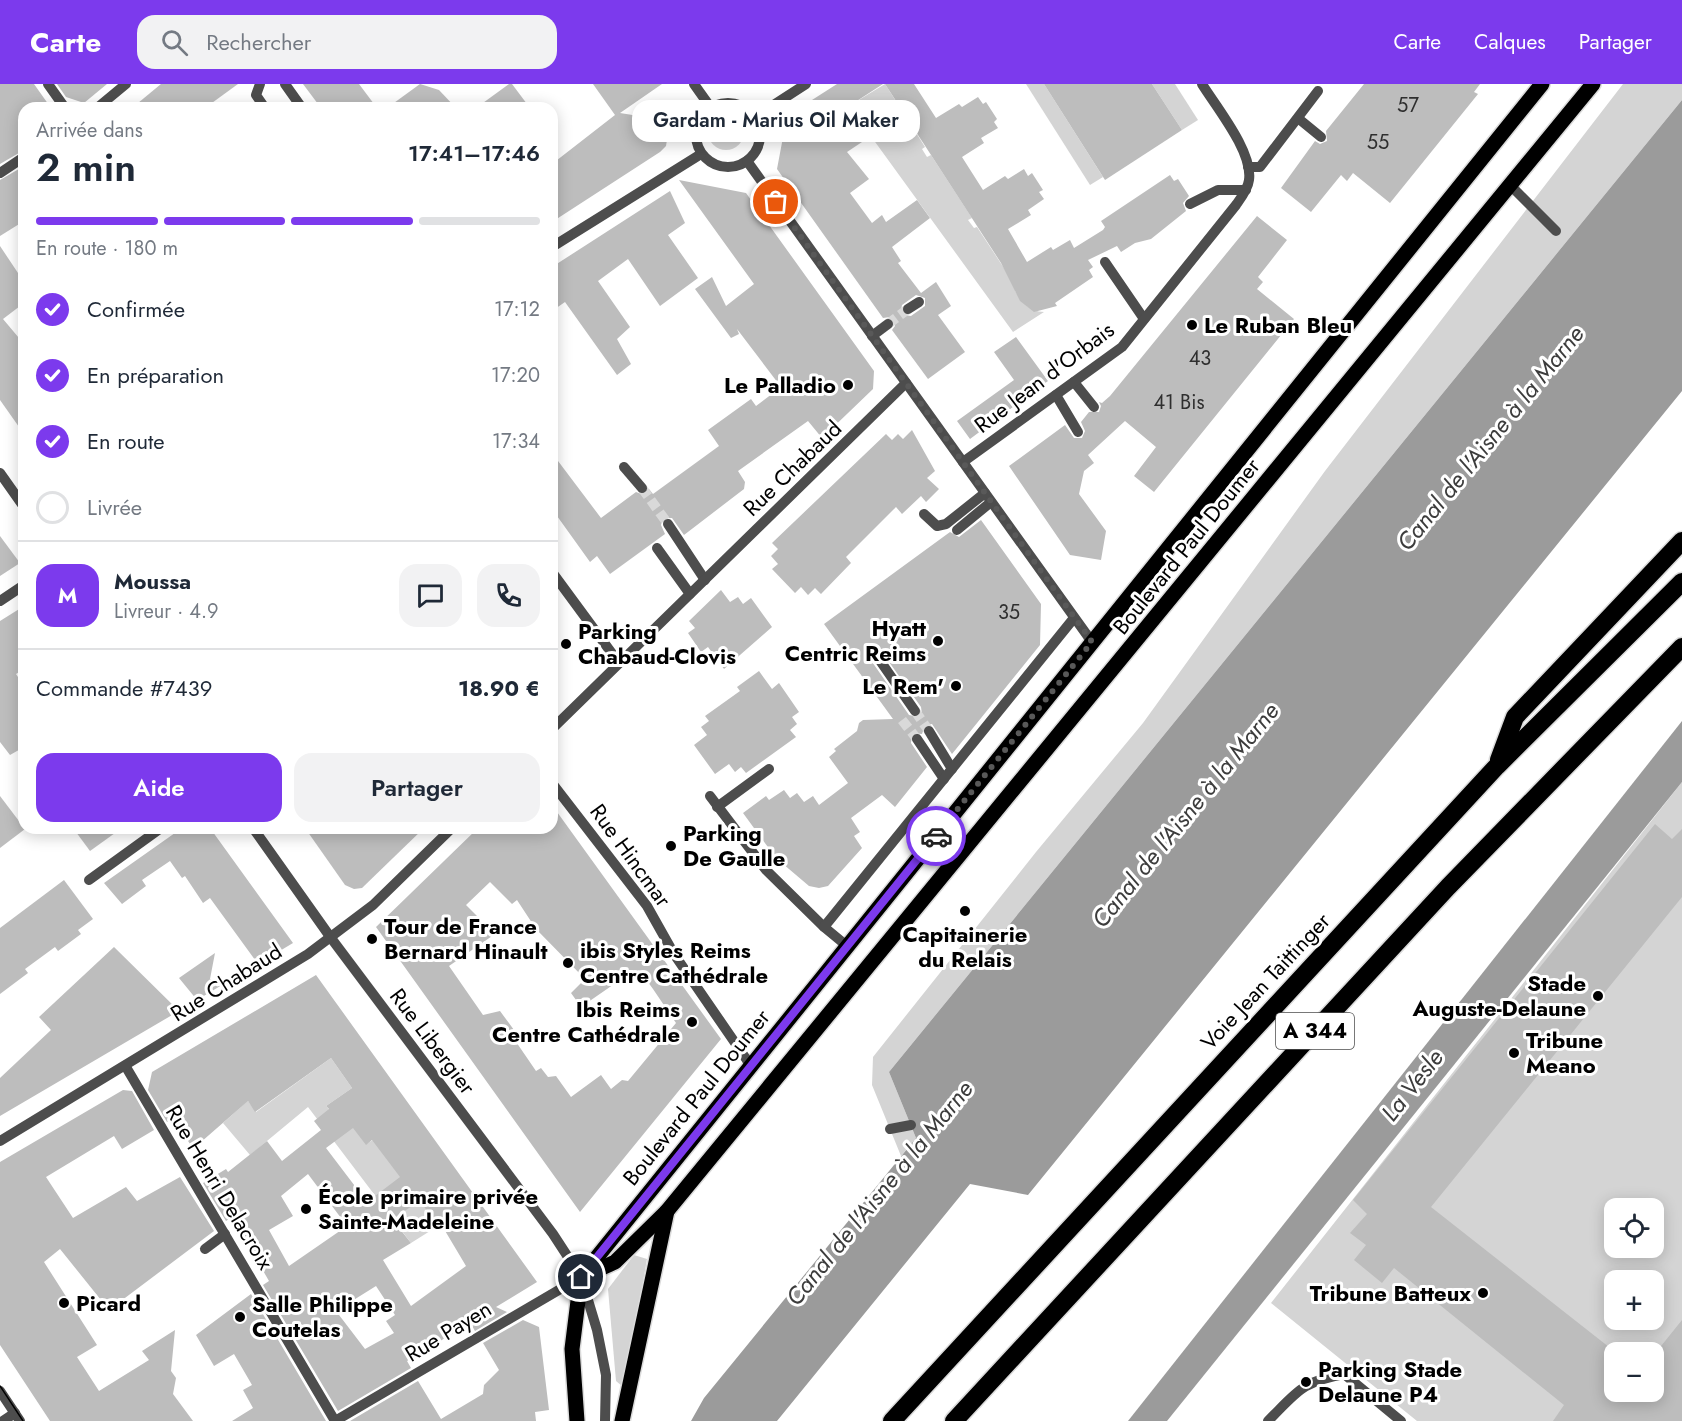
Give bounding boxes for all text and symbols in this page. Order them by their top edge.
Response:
search box [137,15,557,69]
text: Carte [30,22,101,63]
icon: search [158,26,191,59]
text: Rechercher [206,26,311,58]
text: Carte [1394,27,1441,57]
text: Calques [1474,27,1546,57]
text: Partager [1579,27,1652,57]
house number: 57 [1397,91,1419,120]
callout: Gardam - Marius Oil Maker [632,100,920,142]
text: Gardam - Marius Oil Maker [653,106,899,135]
text: Arrivée dans [36,116,143,145]
house number: 55 [1367,128,1389,157]
text: 17:41–17:46 [408,137,540,169]
text: 2 min [36,139,136,196]
pin [750,176,801,227]
icon: bag [759,185,792,218]
text: En route · 180 m [36,234,178,263]
icon: check [36,293,69,326]
text: Confirmée [87,293,185,325]
text: 17:12 [494,295,540,324]
place label: Le Ruban Bleu [1204,309,1352,341]
street label: Rue Jean d'Orbais [967,314,1121,440]
marker: Le Ruban Bleu [1185,318,1199,332]
water label: Canal de l'Aisne à la Marne [1388,318,1592,558]
house number: 43 [1189,344,1211,373]
icon: check [36,359,69,392]
text: En préparation [87,359,224,391]
text: 17:20 [491,361,540,390]
place label: Le Palladio [724,369,836,401]
marker: Le Palladio [841,378,855,392]
house number: 41 Bis [1153,388,1205,417]
street label: Rue Chabaud [735,413,849,523]
icon: check [36,425,69,458]
text: En route [87,425,165,457]
text: 17:34 [492,427,540,456]
street label: Boulevard Paul Doumer [1105,451,1268,641]
text: Livrée [87,491,142,523]
button: chat [399,564,462,627]
button: phone [477,564,540,627]
text: Moussa [114,565,191,597]
text: M [58,579,77,611]
text: Livreur · 4.9 [114,597,218,626]
house number: 35 [998,598,1020,627]
place label: Hyatt Centric Reims [785,612,926,669]
place label: Parking Chabaud-Clovis [578,615,736,672]
marker: Hyatt Centric Reims [931,634,945,648]
marker: Parking Chabaud-Clovis [559,637,573,651]
place label: Le Rem' [862,670,944,702]
text: Commande #7439 [36,672,212,704]
text: 18.90 € [458,672,540,704]
marker: Le Rem' [949,679,963,693]
water label: Canal de l'Aisne à la Marne [1083,695,1287,935]
button: Aide [36,753,282,822]
button: Partager [294,753,540,822]
street label: Rue Hincmar [583,797,680,914]
courier [906,806,966,866]
place label: Parking De Gaulle [683,817,785,874]
icon: car [920,820,953,853]
marker: Parking De Gaulle [664,839,678,853]
marker: Capitainerie du Relais [958,904,972,918]
street label: Voie Jean Taittinger [1193,905,1337,1057]
place label: Tour de France Bernard Hinault [384,910,547,967]
place label: Capitainerie du Relais [903,918,1027,975]
marker: Tour de France Bernard Hinault [365,932,379,946]
place label: ibis Styles Reims Centre Cathédrale [580,934,768,991]
street label: Rue Chabaud [164,935,288,1029]
marker: ibis Styles Reims Centre Cathédrale [561,956,575,970]
place label: Stade Auguste-Delaune [1412,967,1586,1024]
street label: Rue Libergier [382,981,484,1101]
marker: Stade Auguste-Delaune [1591,989,1605,1003]
place label: Ibis Reims Centre Cathédrale [492,993,680,1050]
street label: Boulevard Paul Doumer [615,1002,778,1192]
road number: A 344 [1276,1013,1354,1049]
marker: Ibis Reims Centre Cathédrale [685,1015,699,1029]
place label: Tribune Meano [1526,1024,1603,1081]
water label: La Vesle [1373,1041,1451,1129]
marker: Tribune Meano [1507,1046,1521,1060]
water label: Canal de l'Aisne à la Marne [777,1073,981,1313]
street label: Rue Henri Delacroix [158,1099,282,1276]
place label: École primaire privée Sainte-Madeleine [318,1180,538,1237]
map controls [1604,1198,1664,1402]
button: locate [1604,1198,1664,1258]
marker: École primaire privée Sainte-Madeleine [299,1202,313,1216]
pin [555,1251,606,1302]
icon: home [564,1260,597,1293]
button: + [1604,1270,1664,1330]
place label: Tribune Batteux [1310,1277,1471,1309]
marker: Tribune Batteux [1476,1286,1490,1300]
place label: Picard [76,1287,141,1319]
place label: Salle Philippe Coutelas [252,1288,393,1345]
street label: Rue Payen [399,1293,497,1369]
marker: Picard [57,1296,71,1310]
marker: Salle Philippe Coutelas [233,1310,247,1324]
button: − [1604,1342,1664,1402]
place label: Parking Stade Delaune P4 [1318,1353,1462,1410]
marker: Parking Stade Delaune P4 [1299,1375,1313,1389]

